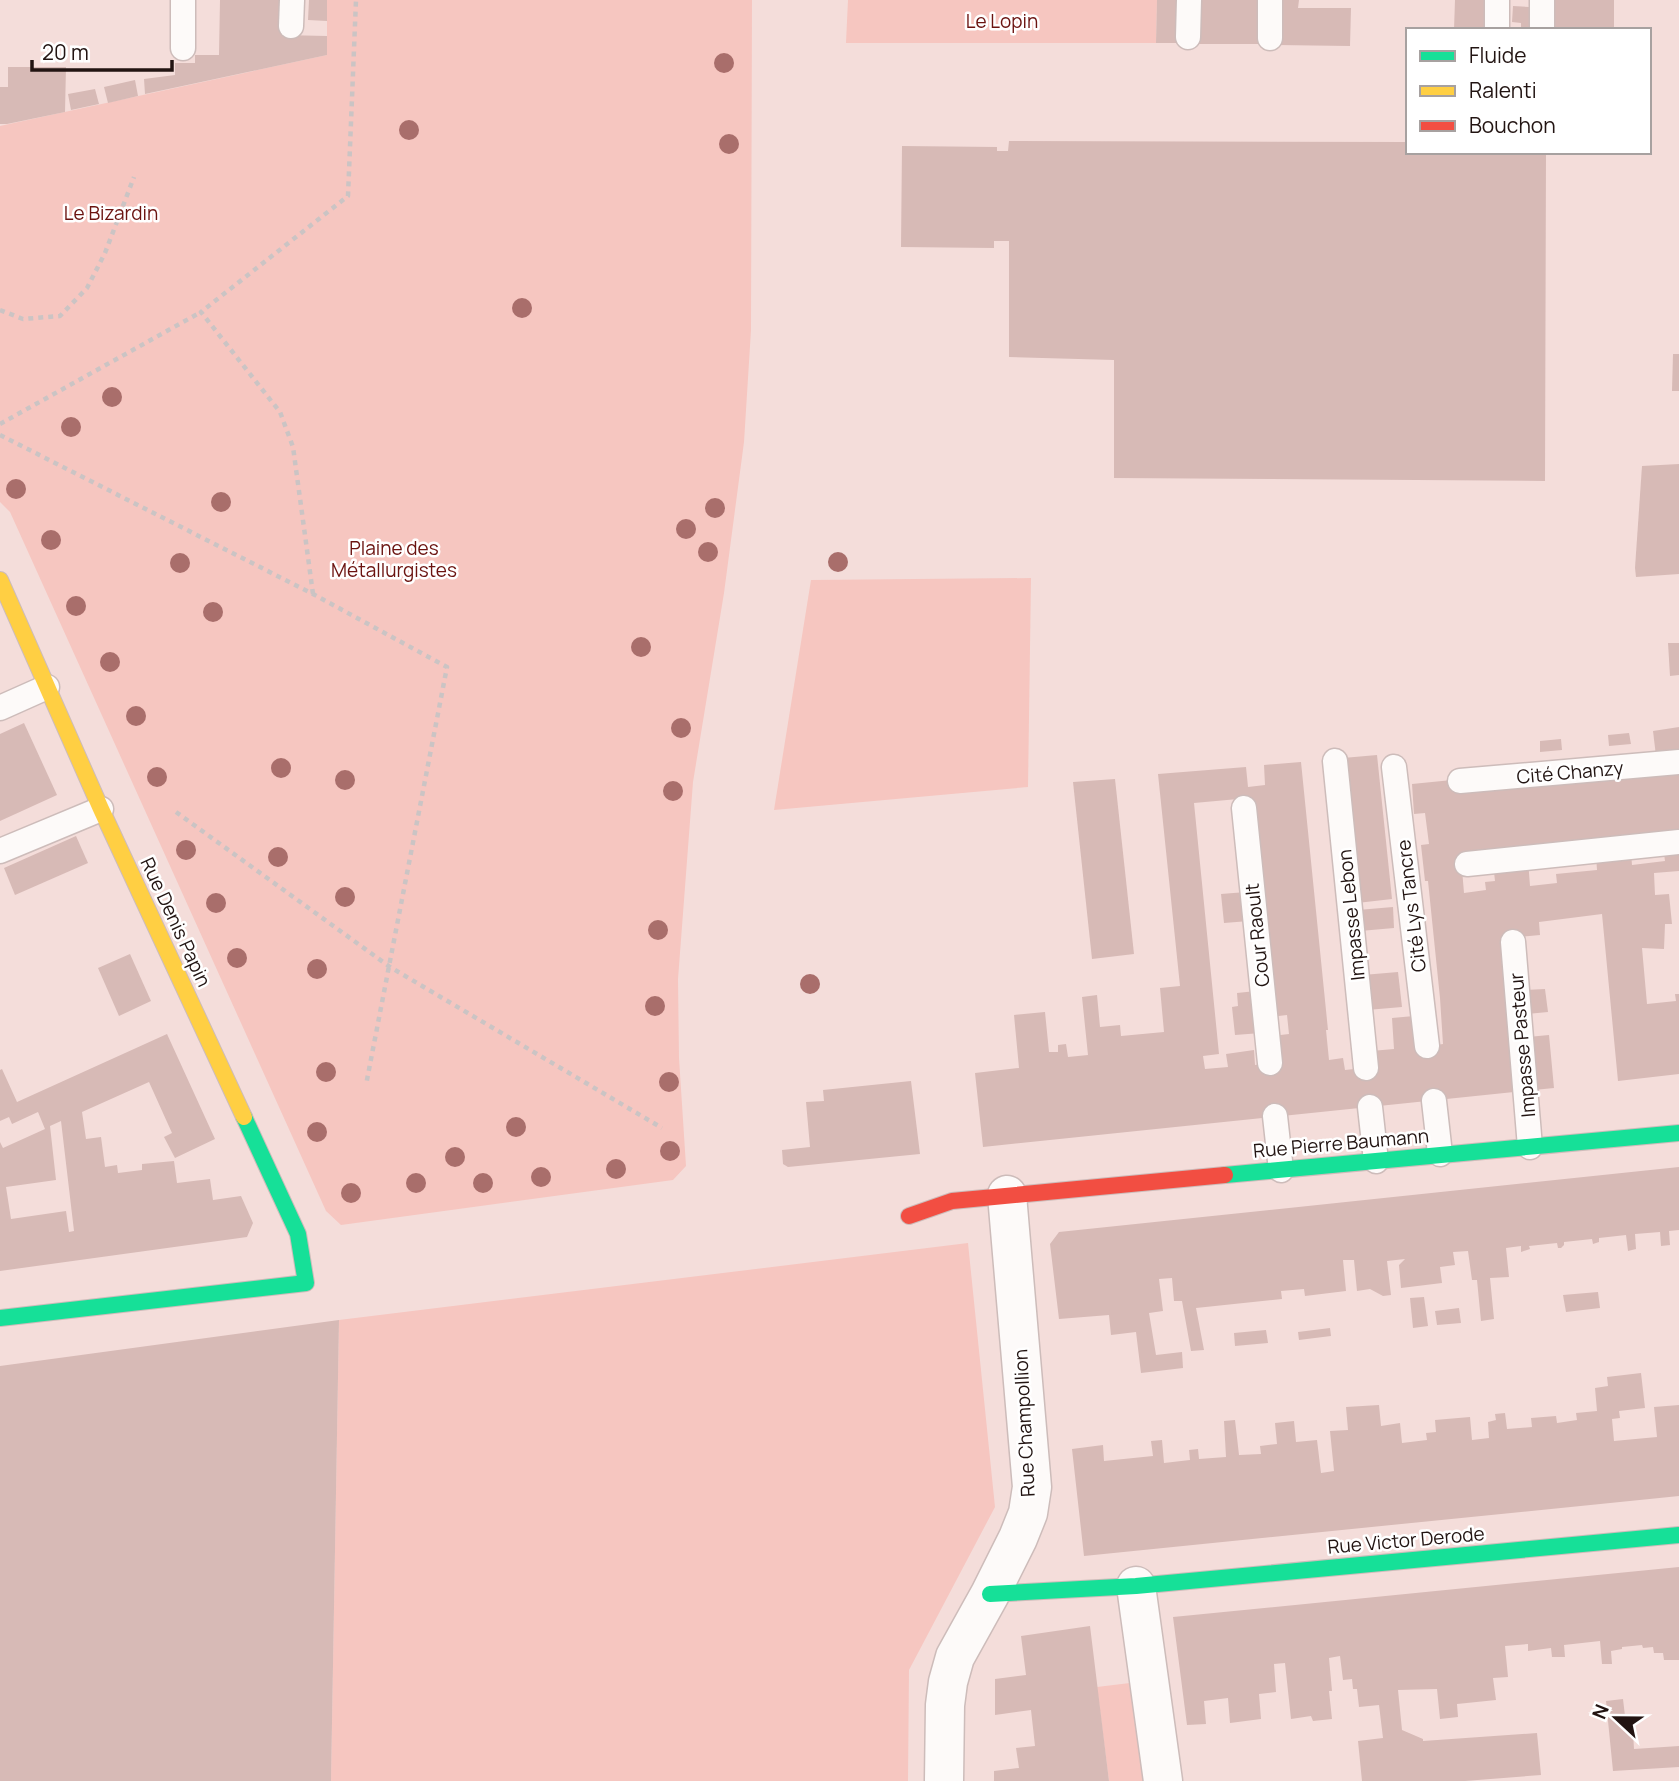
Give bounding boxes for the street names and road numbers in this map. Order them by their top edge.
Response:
street label: Cité Chanzy [1516,754,1624,790]
street label: Cité Lys Tancre [1390,838,1432,974]
street label: Impasse Lebon [1331,848,1371,982]
street label: Rue Denis Papin [135,853,217,991]
street label: Cour Raoult [1239,882,1275,988]
street label: Impasse Pasteur [1503,971,1541,1118]
street label: Rue Pierre Baumann [1252,1122,1430,1164]
street label: Rue Champollion [1007,1348,1041,1498]
street label: Rue Victor Derode [1326,1520,1486,1560]

